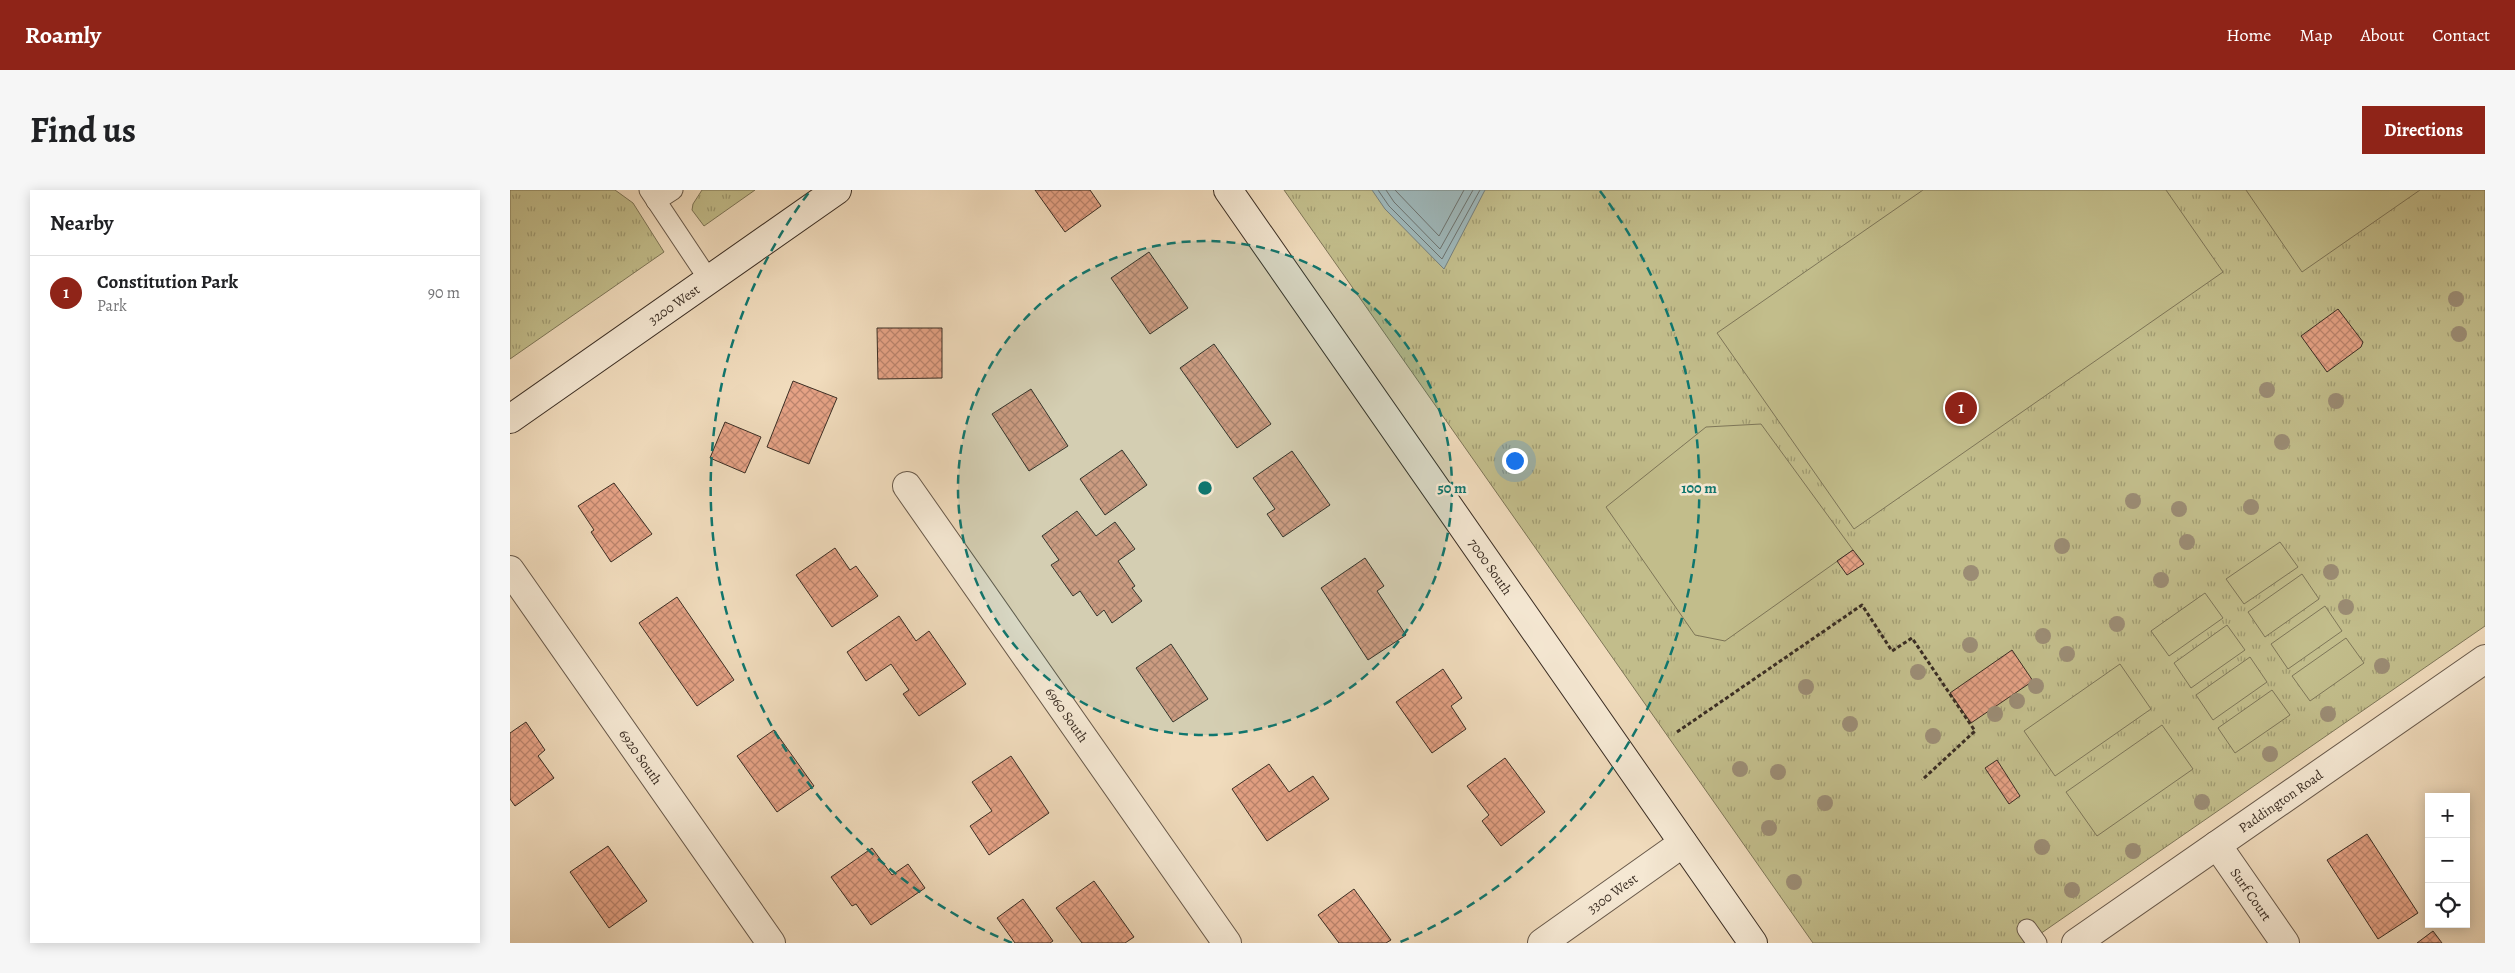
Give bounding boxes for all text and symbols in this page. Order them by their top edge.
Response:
text: Roamly [25,19,101,51]
text: Home [2226,23,2271,47]
text: Map [2299,23,2332,47]
text: About [2360,23,2404,47]
text: Contact [2432,23,2490,47]
text: Find us [30,106,136,154]
button: Directions [2362,106,2485,154]
text: Nearby [50,209,113,237]
text: Constitution Park [97,269,238,295]
street label: 3200 West [645,280,704,329]
text: 1 [63,282,69,304]
text: 90 m [428,282,460,304]
text: Park [97,295,127,317]
pin: 1 [1945,389,1977,427]
your location [1502,448,1528,474]
text: 50 m [1437,478,1467,498]
text: 100 m [1681,478,1717,498]
centre of rings [1196,479,1214,497]
street label: 7000 South [1464,535,1517,599]
street label: 6960 South [1041,683,1093,747]
street label: 6920 South [614,726,667,789]
street label: Paddington Road [2235,765,2327,837]
map controls [2425,793,2470,928]
button: + [2425,793,2470,838]
button: − [2425,838,2470,883]
street label: Surf Court [2226,864,2276,925]
street label: 3300 West [1583,869,1642,918]
button: locate [2425,883,2470,928]

